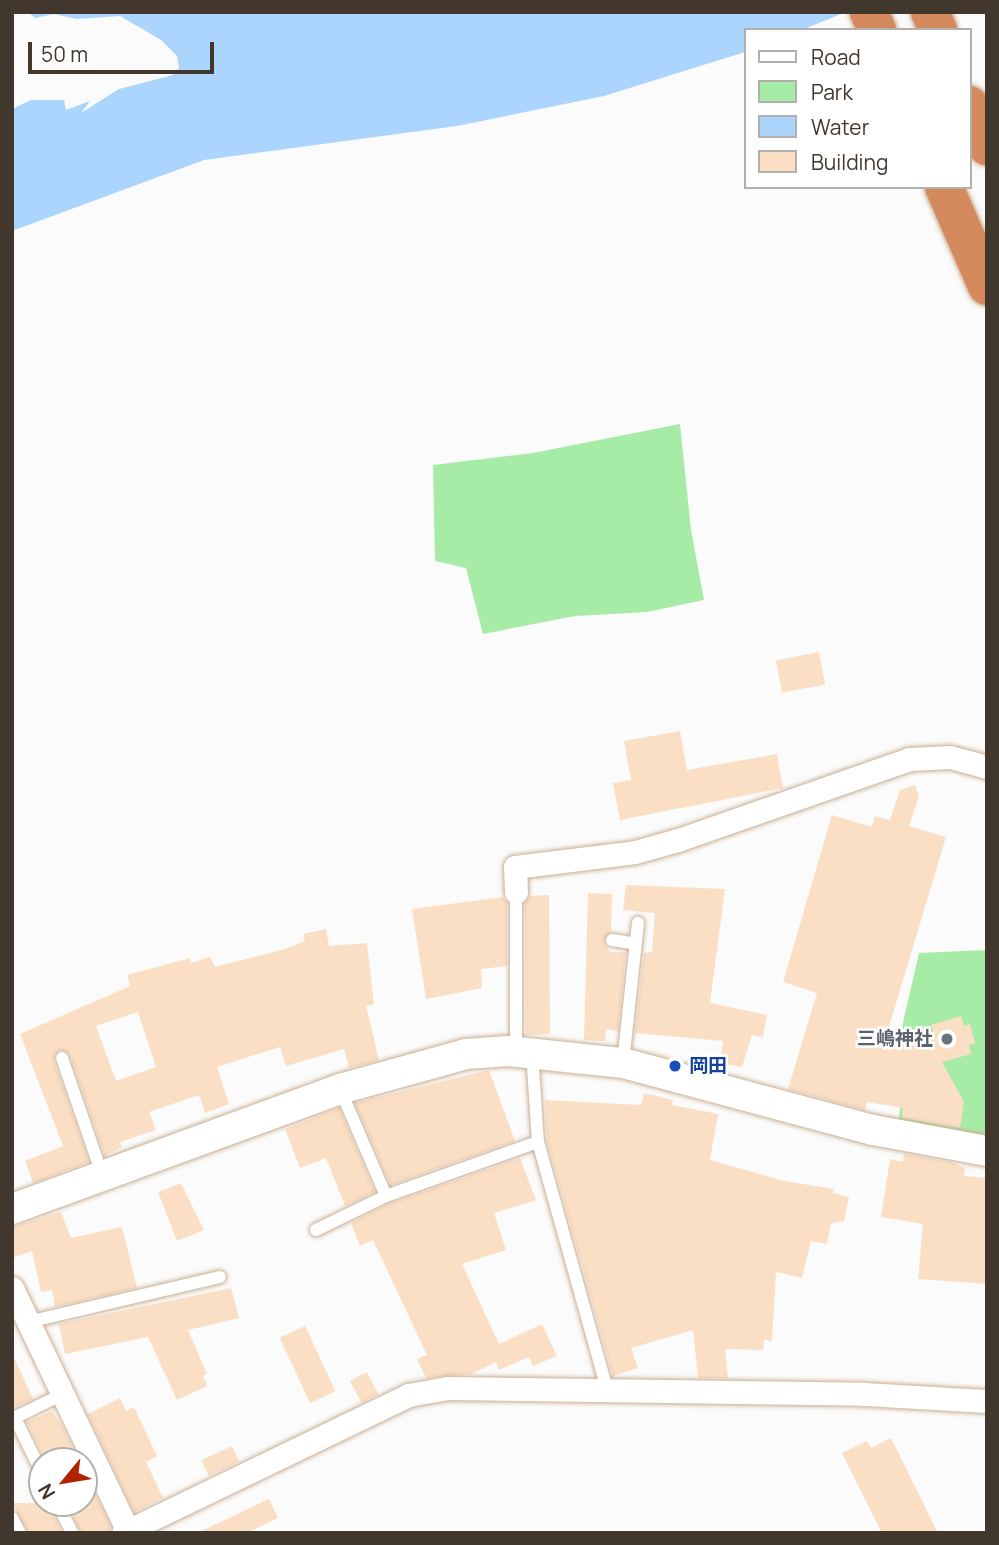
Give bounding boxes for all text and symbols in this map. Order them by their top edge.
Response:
scale bar [32,28,217,72]
legend [744,28,971,189]
text: 50 m [41,40,88,68]
text: Road [811,43,861,71]
text: Park [811,78,853,106]
text: Water [811,113,869,141]
text: Building [811,148,888,176]
place label: 三嶋神社 [857,1028,933,1050]
marker: 三嶋神社 [939,1031,955,1047]
place label: 岡田 [689,1055,727,1077]
marker: 岡田 [667,1058,683,1074]
north arrow [28,1447,98,1517]
text: N [32,1479,61,1504]

